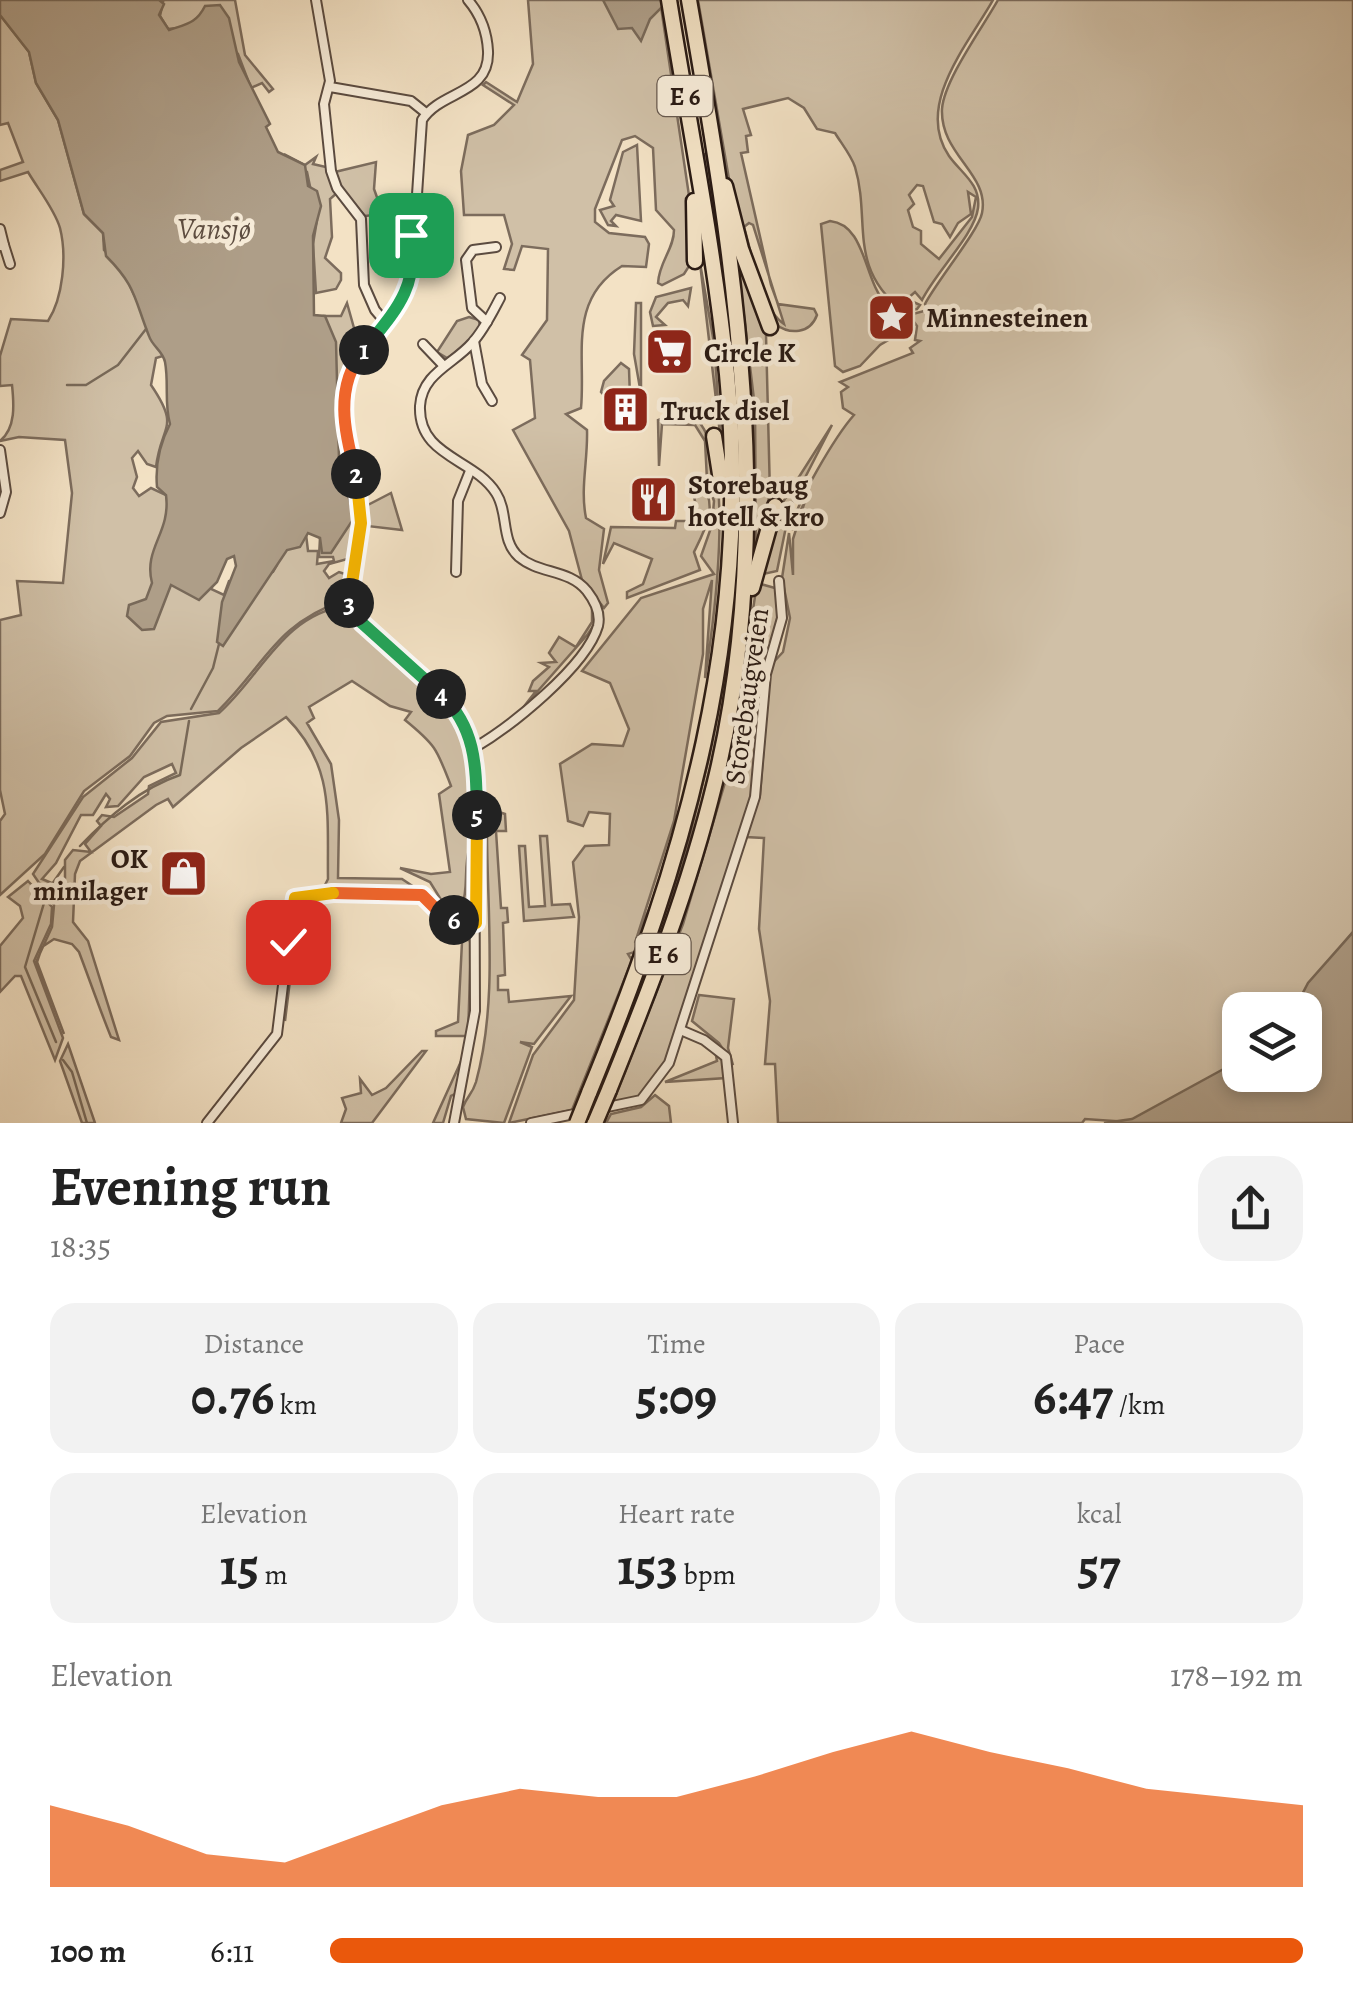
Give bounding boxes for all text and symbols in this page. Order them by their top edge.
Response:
road number: E 6 [658,76,712,116]
pin [369,193,454,278]
icon: arrive [384,208,439,263]
water label: Vansjø [177,209,251,249]
place icon: Minnesteinen [865,291,917,343]
place label: Minnesteinen [926,299,1088,337]
pin: 1 [339,325,389,375]
supermarket icon: Circle K [643,326,695,378]
text: 1 [359,331,369,369]
place label: Circle K [704,334,796,372]
building icon: Truck disel [600,384,652,436]
place label: Truck disel [661,392,790,430]
pin: 2 [331,449,381,499]
text: 2 [349,455,363,493]
place label: Storebaug hotell & kro [688,466,825,536]
restaurant icon: Storebaug hotell & kro [627,474,679,526]
pin: 3 [324,578,374,628]
text: 3 [343,584,355,622]
street label: Storebaugveien [716,605,778,787]
pin: 4 [416,669,466,719]
text: 4 [434,675,448,713]
pin: 5 [452,790,502,840]
text: 5 [471,796,483,834]
place label: OK minilager [33,840,149,910]
shop icon: OK minilager [157,848,209,900]
pin: 6 [429,895,479,945]
pin [246,900,331,985]
text: 6 [447,901,461,939]
icon: check [261,915,316,970]
road number: E 6 [636,934,690,974]
map controls [1222,992,1322,1092]
button: layers [1222,992,1322,1092]
text: Evening run [50,1149,331,1224]
button: share [1198,1156,1303,1261]
text: 18:35 [50,1224,111,1268]
text: Distance [204,1325,304,1363]
text: Time [647,1325,706,1363]
text: Pace [1073,1325,1125,1363]
text: 0.76 [191,1363,274,1431]
text: 5:09 [636,1363,717,1431]
text: 6:47 [1033,1363,1113,1431]
text: km [274,1386,317,1424]
text: /km [1113,1386,1165,1424]
text: Elevation [200,1495,308,1533]
text: Heart rate [618,1495,735,1533]
text: kcal [1077,1495,1122,1533]
text: 15 [220,1533,259,1601]
text: 153 [617,1533,678,1601]
text: 57 [1078,1533,1121,1601]
text: m [259,1556,288,1594]
text: bpm [678,1556,736,1594]
text: Elevation [50,1653,173,1697]
text: 178–192 m [1170,1653,1303,1697]
text: 100 m [50,1929,126,1973]
text: 6:11 [210,1929,254,1973]

